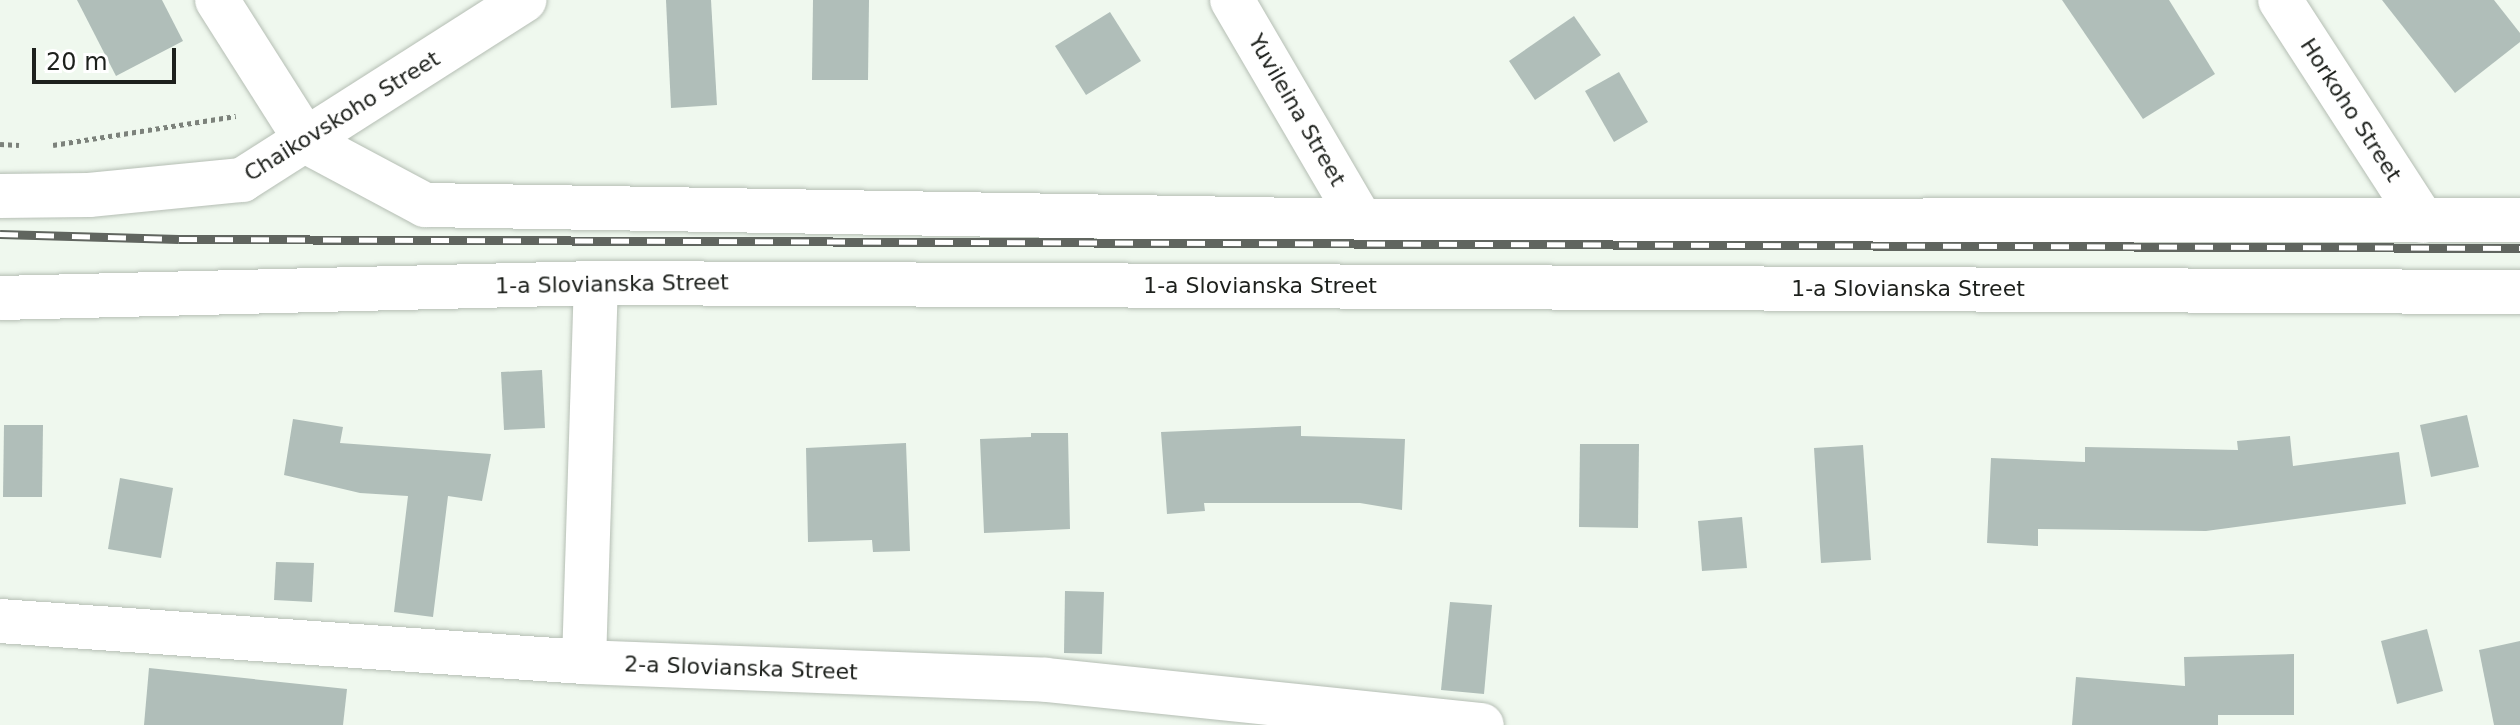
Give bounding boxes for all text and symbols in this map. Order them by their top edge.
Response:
street label: Yuvileina Street [1243,29,1351,191]
scale bar [36,32,180,82]
street label: Horkoho Street [2295,33,2407,187]
street label: Chaikovskoho Street [239,45,445,187]
text: 20 m [46,48,108,76]
street label: 1-a Slovianska Street [495,269,729,299]
street label: 1-a Slovianska Street [1143,273,1377,299]
street label: 1-a Slovianska Street [1791,276,2025,302]
street label: 2-a Slovianska Street [624,651,858,685]

